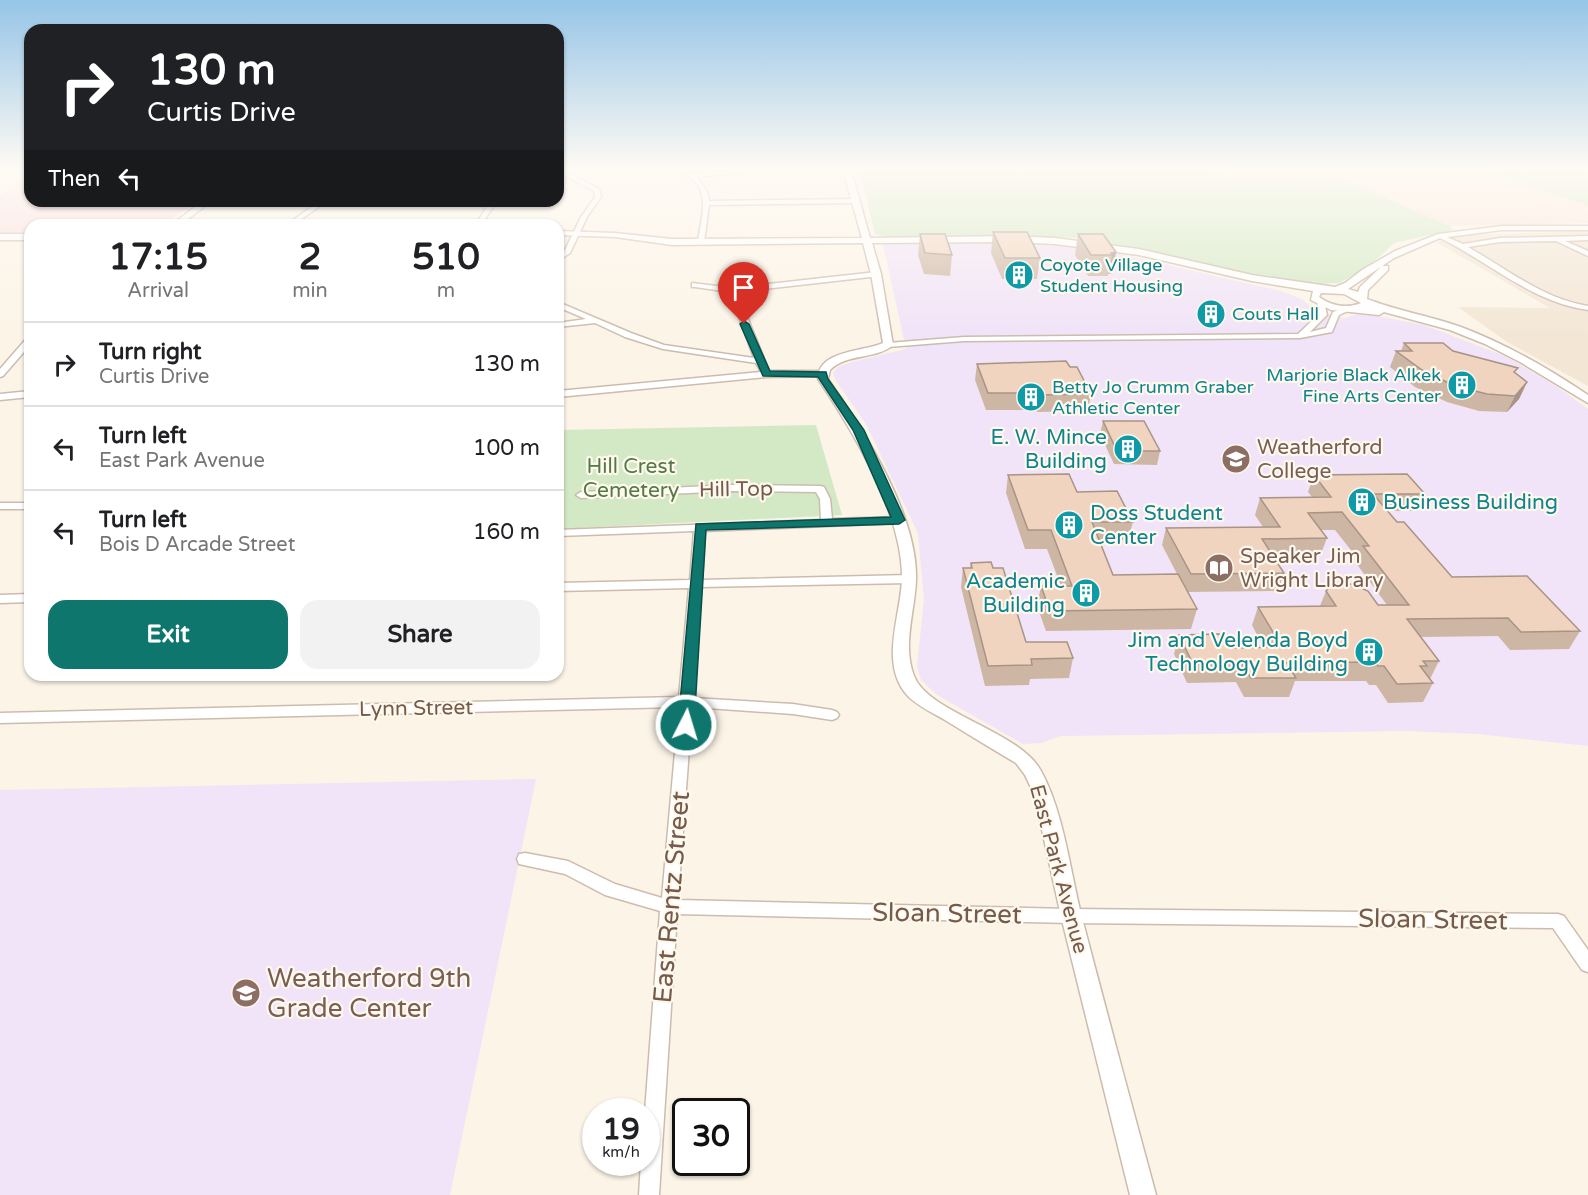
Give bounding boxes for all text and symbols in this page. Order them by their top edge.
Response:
text: 130 m [147,45,276,96]
icon: right [48,48,126,126]
text: Curtis Drive [147,96,296,129]
icon: left [113,162,146,195]
text: Then [48,166,101,192]
text: 17:15 [108,236,208,279]
text: 2 [299,236,321,279]
text: 510 [412,236,480,279]
place label: Coyote Village Student Housing [1040,254,1183,297]
building icon: Coyote Village Student Housing [1003,259,1035,291]
pin [718,262,769,324]
icon: arrive [727,271,760,304]
text: Arrival [127,279,189,303]
text: min [292,279,328,303]
text: m [437,279,455,303]
building icon: Couts Hall [1195,298,1227,330]
place label: Couts Hall [1232,303,1319,325]
text: Turn right [99,339,201,365]
icon: right [48,348,81,381]
text: 130 m [473,351,540,377]
place label: Marjorie Black Alkek Fine Arts Center [1266,364,1441,407]
text: Curtis Drive [99,365,209,389]
building icon: Marjorie Black Alkek Fine Arts Center [1446,369,1478,401]
place label: Betty Jo Crumm Graber Athletic Center [1052,376,1254,419]
building icon: Betty Jo Crumm Graber Athletic Center [1015,381,1047,413]
text: Turn left [99,423,187,449]
place label: E. W. Mince Building [990,425,1107,474]
icon: left [48,432,81,465]
building icon: E. W. Mince Building [1112,433,1144,465]
text: 100 m [473,435,540,461]
place label: Weatherford College [1257,435,1383,484]
school or university icon: Weatherford College [1220,443,1252,475]
text: East Park Avenue [99,449,265,473]
park label: Hill Crest Cemetery [583,454,679,503]
street label: Hill Top [699,476,773,503]
building icon: Business Building [1346,486,1378,518]
place label: Business Building [1383,490,1558,515]
place label: Doss Student Center [1090,501,1223,550]
text: Turn left [99,507,187,533]
building icon: Doss Student Center [1053,509,1085,541]
icon: left [48,516,81,549]
text: 160 m [473,519,540,545]
text: Bois D Arcade Street [99,533,295,557]
place label: Speaker Jim Wright Library [1240,544,1384,593]
library icon: Speaker Jim Wright Library [1203,552,1235,584]
place label: Academic Building [966,569,1065,618]
building icon: Academic Building [1070,577,1102,609]
button: Exit [48,600,288,669]
button: Share [300,600,540,669]
place label: Jim and Velenda Boyd Technology Building [1128,628,1348,677]
building icon: Jim and Velenda Boyd Technology Building [1353,636,1385,668]
position arrow [654,693,718,757]
street label: Lynn Street [359,695,473,722]
street label: East Park Avenue [1024,782,1093,957]
street label: East Rentz Street [647,790,696,1004]
street label: Sloan Street [872,897,1022,930]
street label: Sloan Street [1358,903,1508,936]
place label: Weatherford 9th Grade Center [267,963,471,1024]
school or university icon: Weatherford 9th Grade Center [230,977,262,1009]
speed limit sign: 30 [672,1098,750,1176]
text: 19 [602,1111,640,1148]
text: km/h [602,1143,640,1161]

